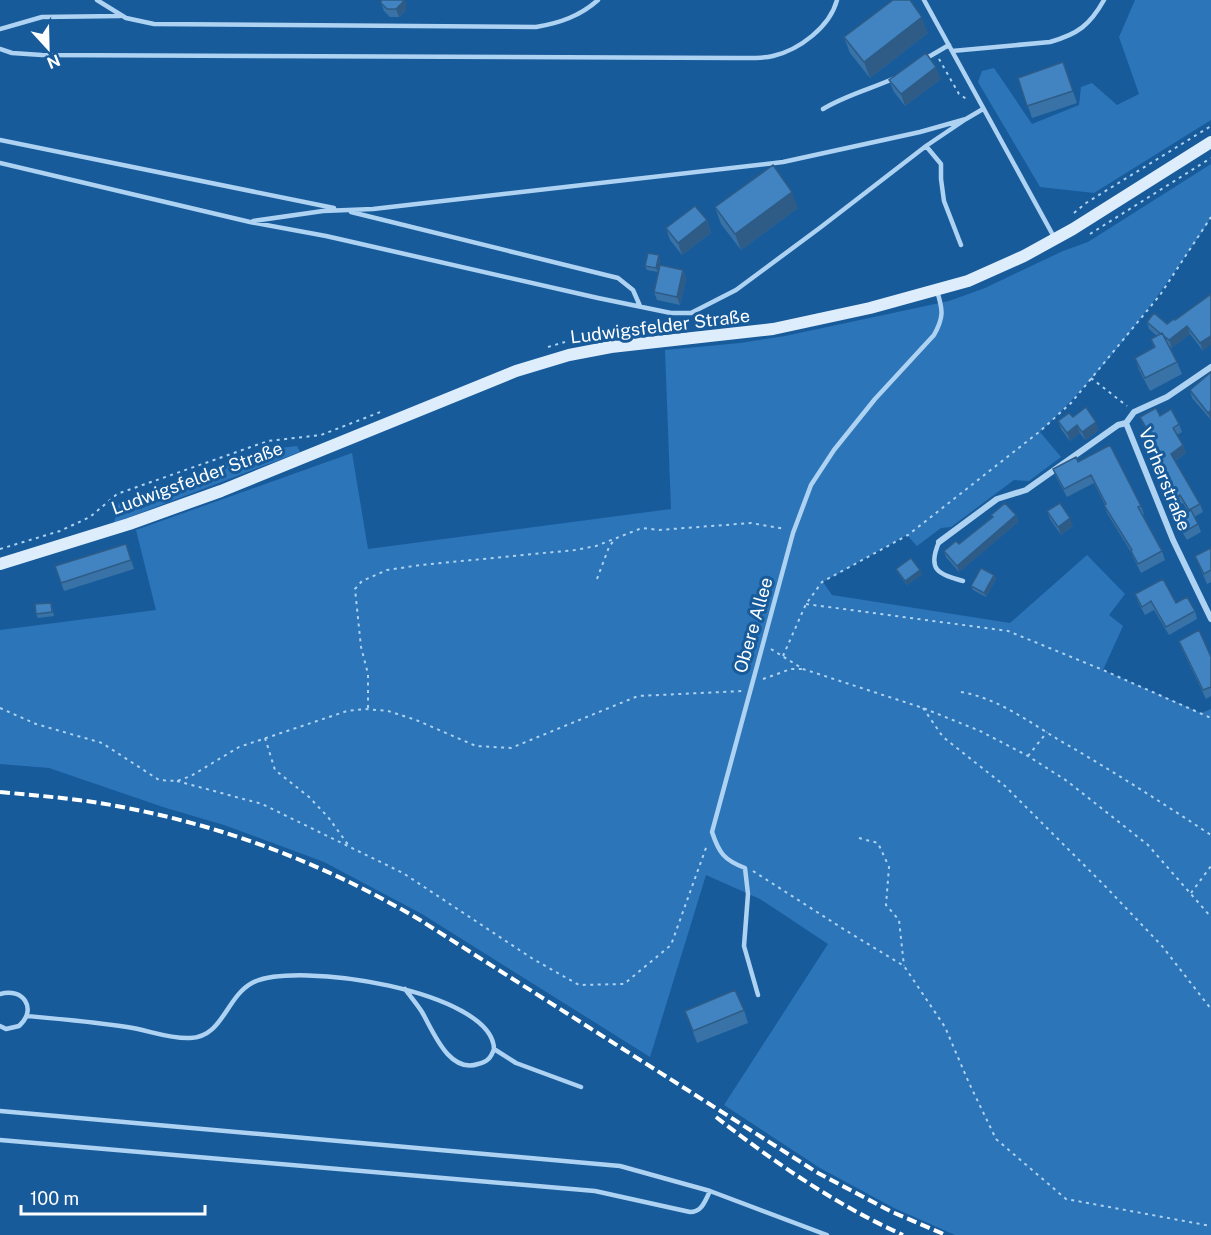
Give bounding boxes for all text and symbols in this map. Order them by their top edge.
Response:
north arrow [18,18,78,78]
text: N [44,50,63,73]
street label: Ludwigsfelder Straße [569,305,751,347]
street label: Vorherstraße [1135,424,1195,534]
street label: Ludwigsfelder Straße [108,437,286,519]
street label: Obere Allee [729,575,777,675]
scale bar [21,1178,206,1216]
text: 100 m [30,1188,79,1209]

